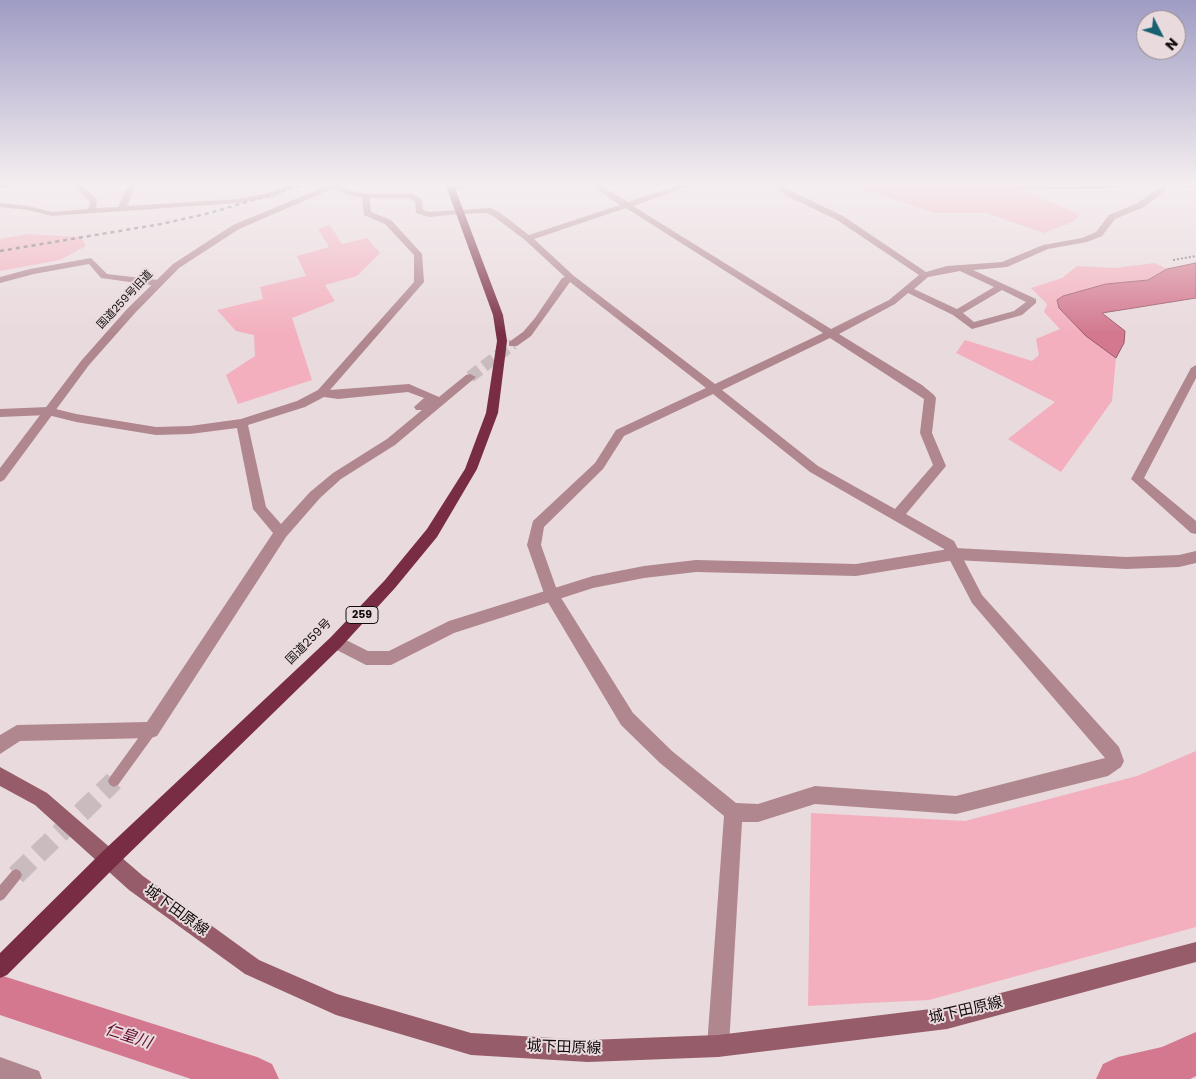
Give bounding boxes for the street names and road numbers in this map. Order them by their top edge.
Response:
street label: 国道259号旧道 [95,268,155,332]
road number: 259 [346,606,378,624]
street label: 国道259号 [283,616,335,668]
street label: 城下田原線 [140,882,212,940]
street label: 城下田原線 [927,994,1005,1028]
street label: 城下田原線 [526,1038,602,1058]

